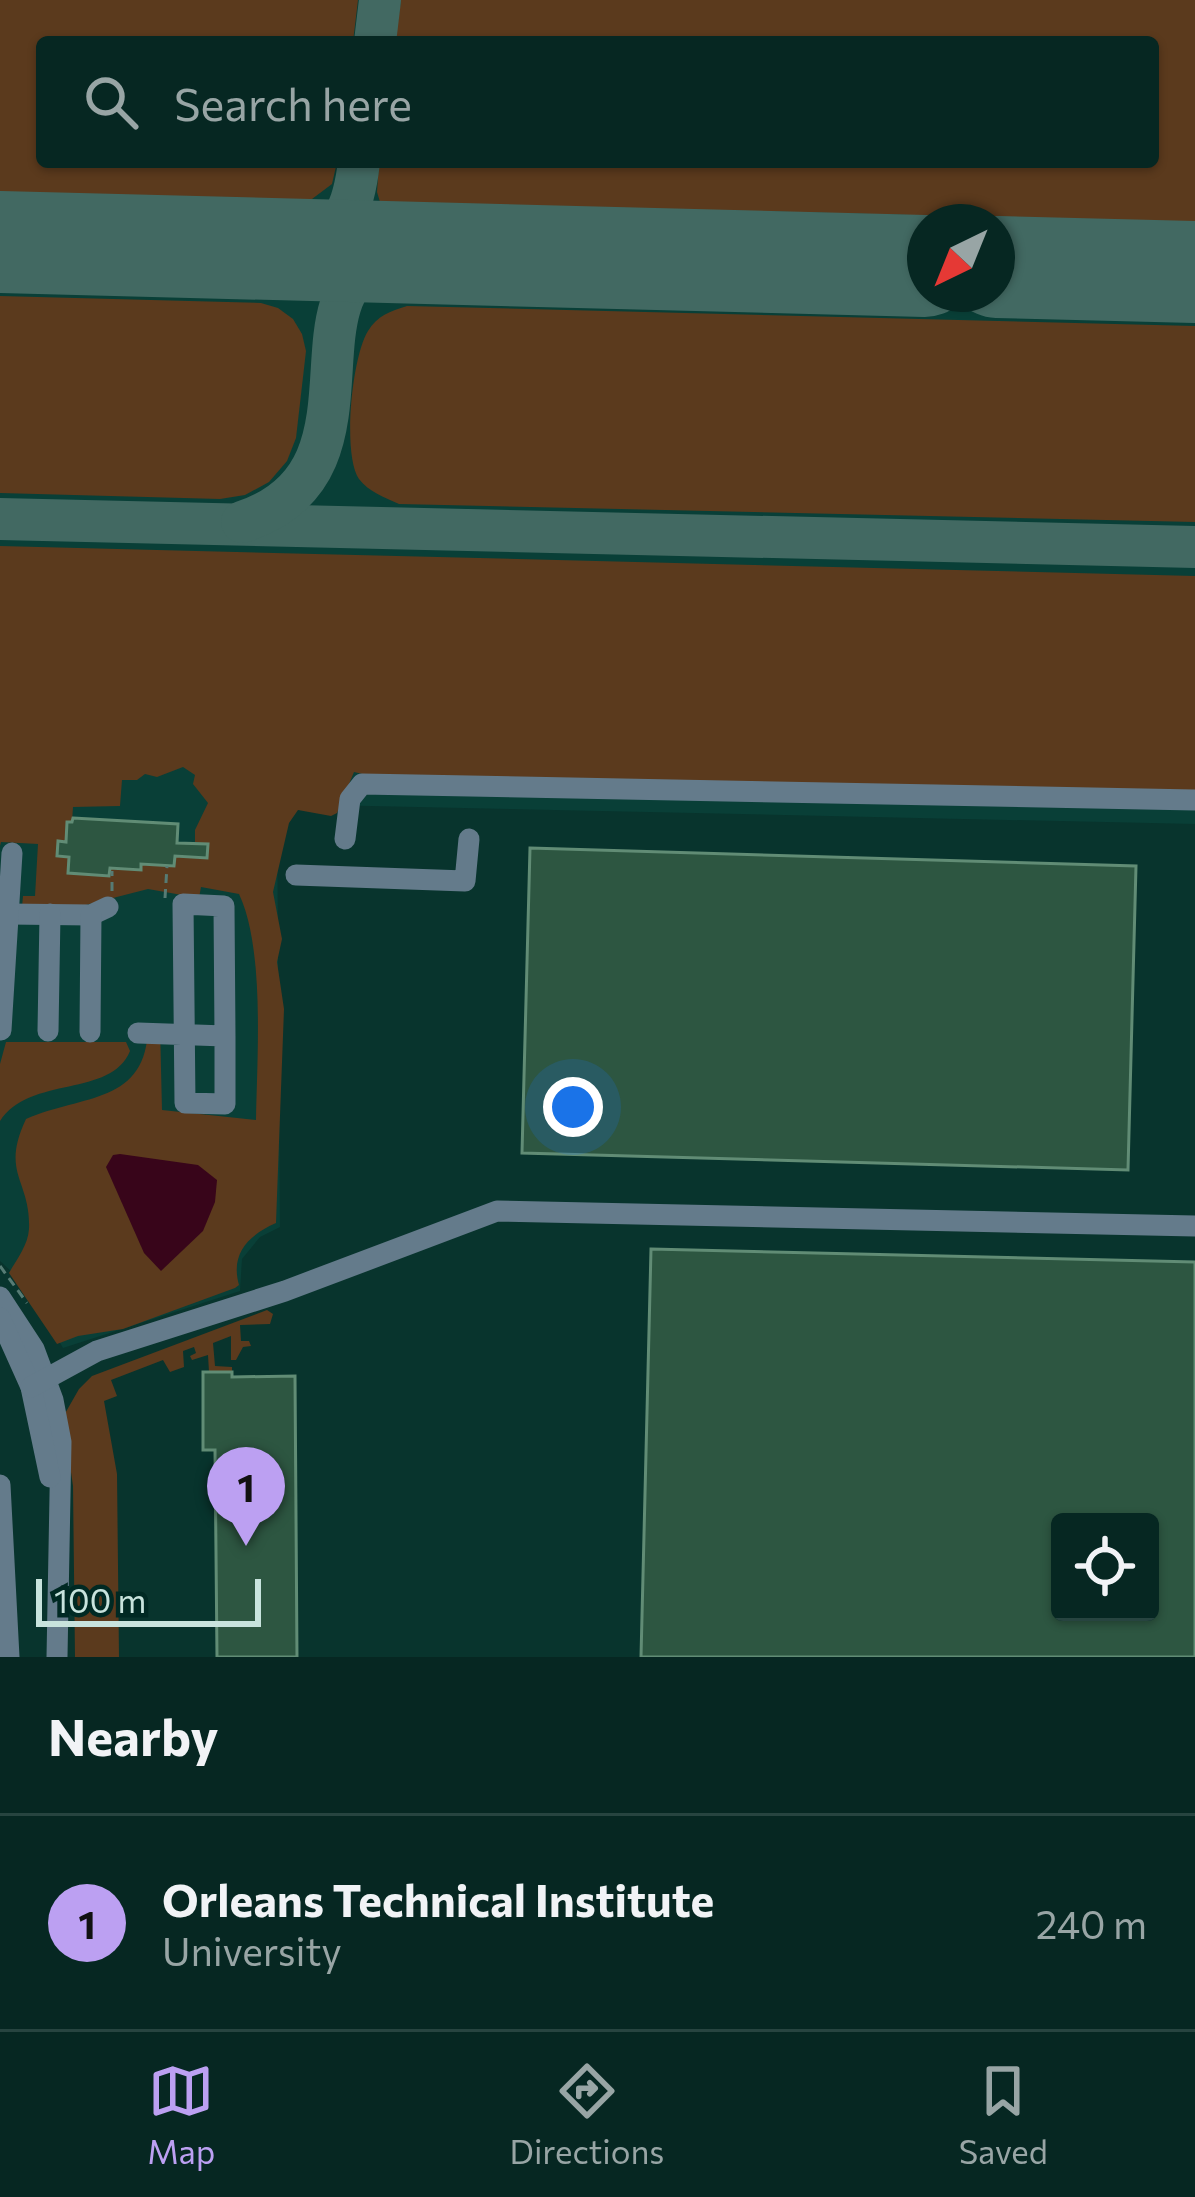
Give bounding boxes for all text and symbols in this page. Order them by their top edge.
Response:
search box [36,36,1159,168]
icon: search [78,69,144,135]
text: Search here [174,75,412,130]
north arrow [907,204,1015,312]
your location [543,1077,603,1137]
pin: 1 [207,1447,285,1546]
map controls [1051,1513,1159,1621]
button: locate [1051,1513,1159,1621]
scale bar [36,1573,261,1626]
text: 100 m [54,1579,146,1620]
text: Nearby [48,1704,218,1767]
text: Orleans Technical Institute [162,1871,714,1926]
text: 1 [78,1899,96,1947]
text: 240 m [1036,1899,1147,1947]
text: University [162,1926,342,1974]
tab: Map [147,2058,215,2171]
tab: Directions [510,2058,664,2171]
tab: Saved [959,2058,1048,2171]

